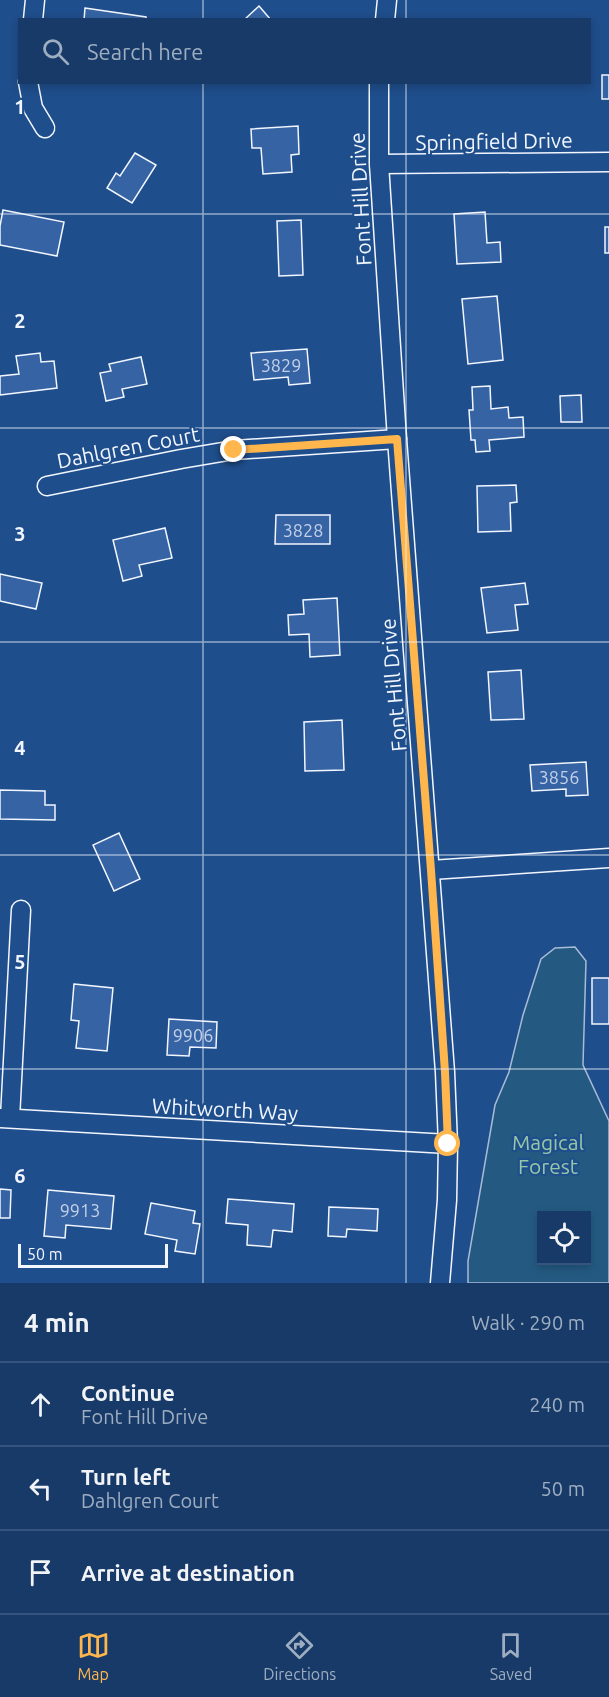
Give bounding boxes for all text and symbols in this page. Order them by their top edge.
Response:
search box [18,18,591,84]
icon: search [39,35,72,68]
text: Search here [87,39,203,64]
text: 1 [14,95,26,118]
street label: Springfield Drive [415,128,573,154]
street label: Font Hill Drive [345,132,375,266]
text: 2 [14,309,26,332]
house number: 3829 [261,355,301,375]
street label: Dahlgren Court [55,421,201,473]
route end [220,436,246,462]
house number: 3828 [283,520,323,540]
text: 3 [14,522,26,545]
street label: Font Hill Drive [375,617,411,753]
text: 4 [14,736,26,759]
house number: 3856 [539,767,579,787]
text: 5 [14,950,26,973]
house number: 9906 [173,1025,213,1045]
street label: Whitworth Way [151,1093,299,1125]
route start [434,1130,460,1156]
park label: Magical Forest [512,1130,584,1178]
text: 6 [14,1164,26,1187]
house number: 9913 [60,1200,100,1220]
map controls [537,1211,591,1265]
button: locate [537,1211,591,1265]
scale bar [18,1241,168,1268]
text: 50 m [27,1245,63,1263]
text: 4 min [24,1308,90,1337]
text: Walk · 290 m [472,1311,585,1334]
text: Continue [81,1380,175,1405]
icon: ahead [24,1388,57,1421]
text: 240 m [529,1393,585,1416]
text: Font Hill Drive [81,1405,208,1428]
text: Turn left [81,1464,171,1489]
icon: left [24,1472,57,1505]
text: 50 m [541,1477,585,1500]
text: Dahlgren Court [81,1489,219,1512]
icon: arrive [24,1556,57,1589]
text: Arrive at destination [81,1560,295,1585]
tab: Map [77,1629,110,1683]
tab: Directions [263,1629,336,1683]
tab: Saved [490,1629,532,1683]

